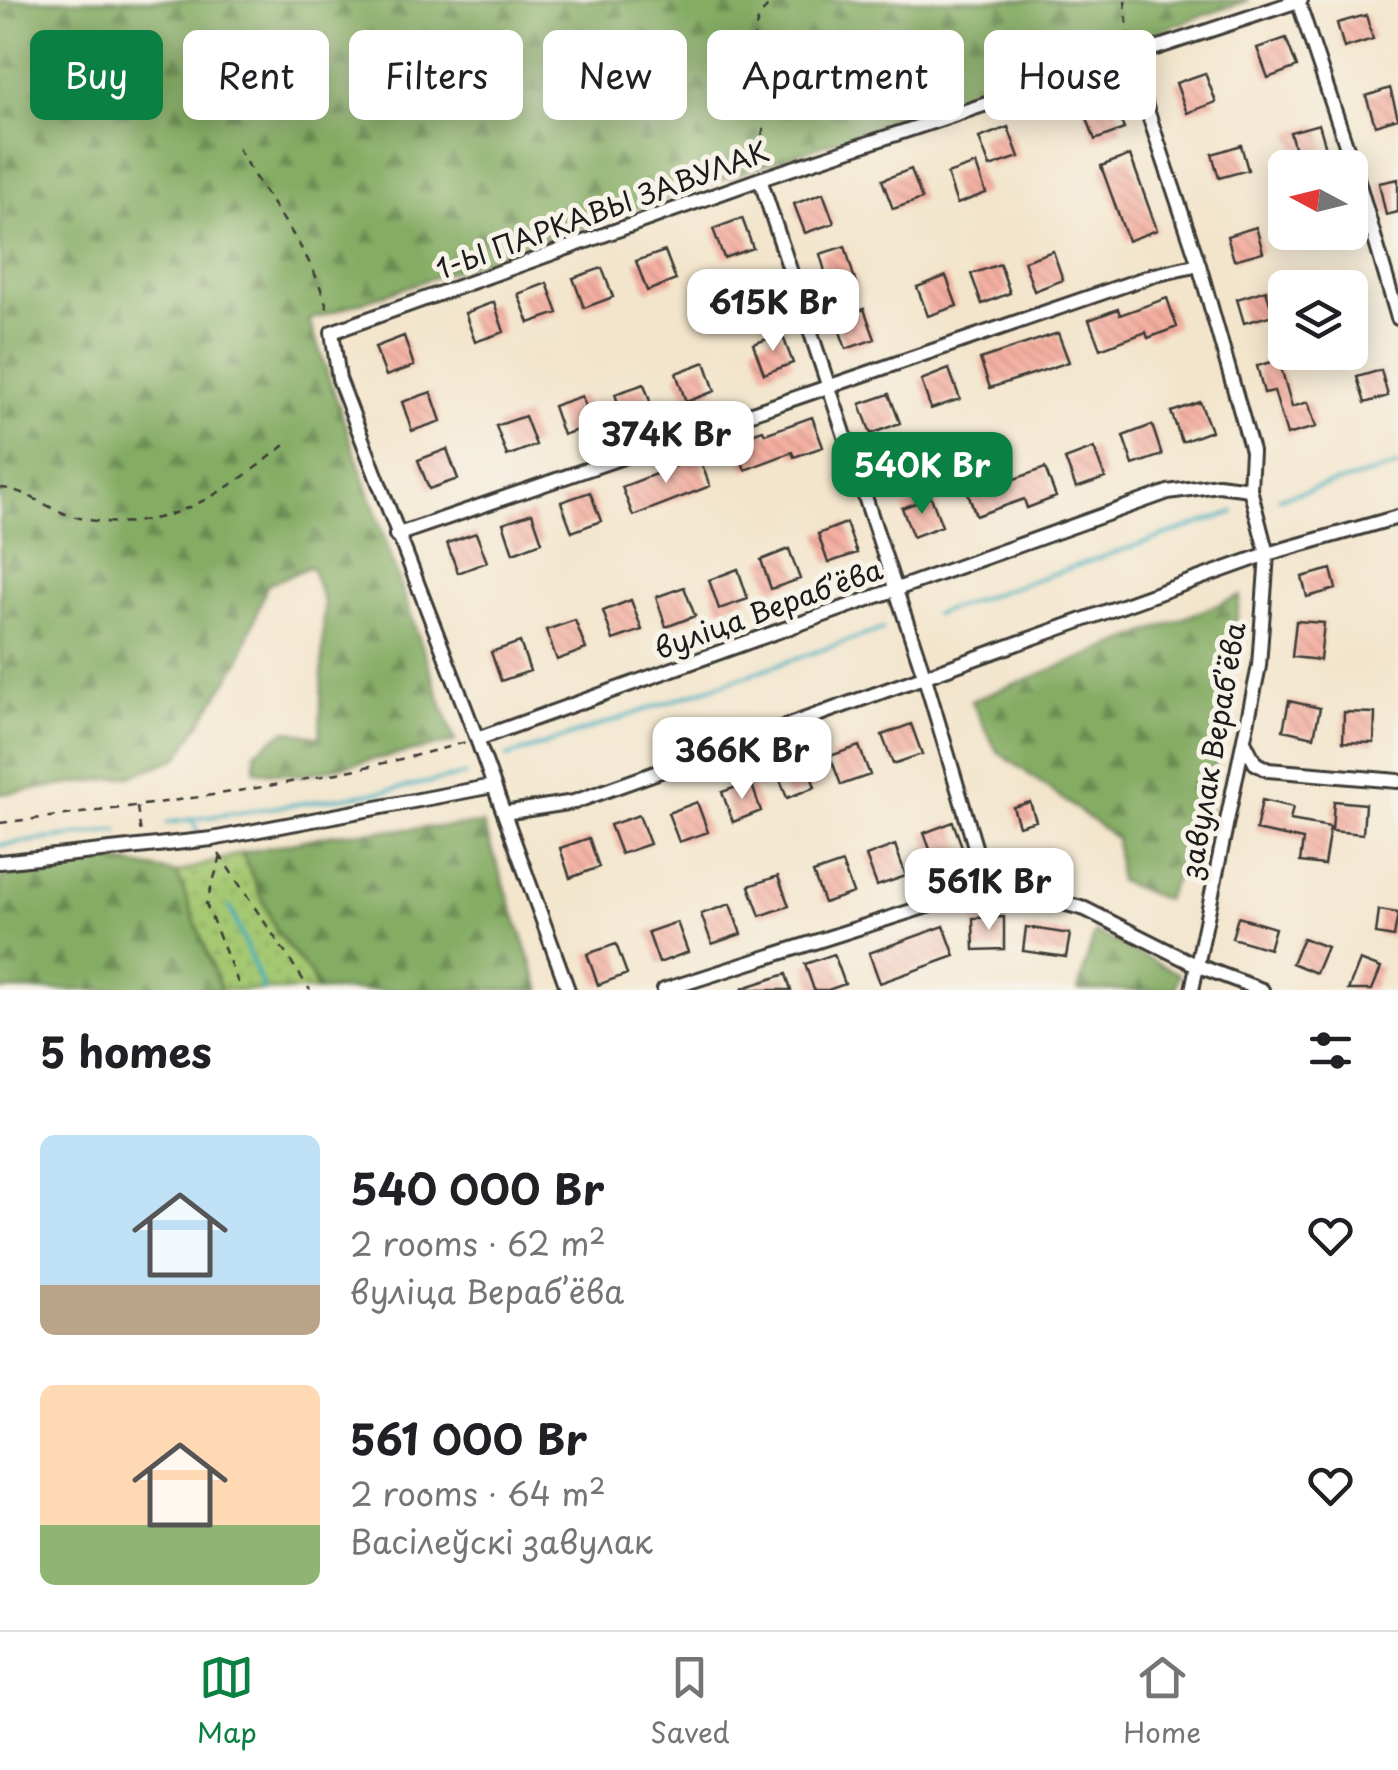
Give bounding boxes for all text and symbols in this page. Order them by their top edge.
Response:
chip: Buy [30,30,163,120]
chip: Rent [183,30,329,120]
chip: Filters [349,30,523,120]
chip: New [543,30,687,120]
chip: Apartment [707,30,964,120]
chip: House [984,30,1156,120]
street label: 1-Ы ПАРКАВЫ ЗАВУЛАК [429,129,775,289]
north arrow [1268,150,1368,250]
map controls [1268,150,1368,370]
pin: 615K Br [681,269,865,354]
button: layers [1268,270,1368,370]
text: 615K Br [709,277,837,325]
pin: 374K Br [574,401,758,486]
text: 374K Br [601,409,731,457]
pin: 540K Br [830,432,1014,517]
text: 540K Br [854,440,990,488]
street label: вуліца Верабʼёва [648,547,889,669]
street label: завулак Верабʼёва [1168,618,1256,882]
pin: 366K Br [650,717,834,802]
text: 366K Br [674,725,810,773]
pin: 561K Br [897,848,1081,933]
text: 561K Br [927,856,1051,904]
text: 5 homes [40,1019,212,1082]
icon: filters [1303,1023,1358,1078]
text: 540 000 Br [350,1156,604,1219]
icon: home [120,1175,240,1295]
icon: heart [1303,1208,1358,1263]
text: 2 rooms · 62 m² [350,1219,606,1267]
text: вуліца Верабʼёва [350,1267,624,1315]
text: 561 000 Br [350,1406,587,1469]
icon: home [120,1425,240,1545]
icon: heart [1303,1458,1358,1513]
text: 2 rooms · 64 m² [350,1469,606,1517]
text: Васілеўскі завулак [350,1517,653,1565]
tab: Map [197,1650,257,1753]
tab: Saved [650,1650,730,1753]
tab: Home [1123,1650,1201,1753]

